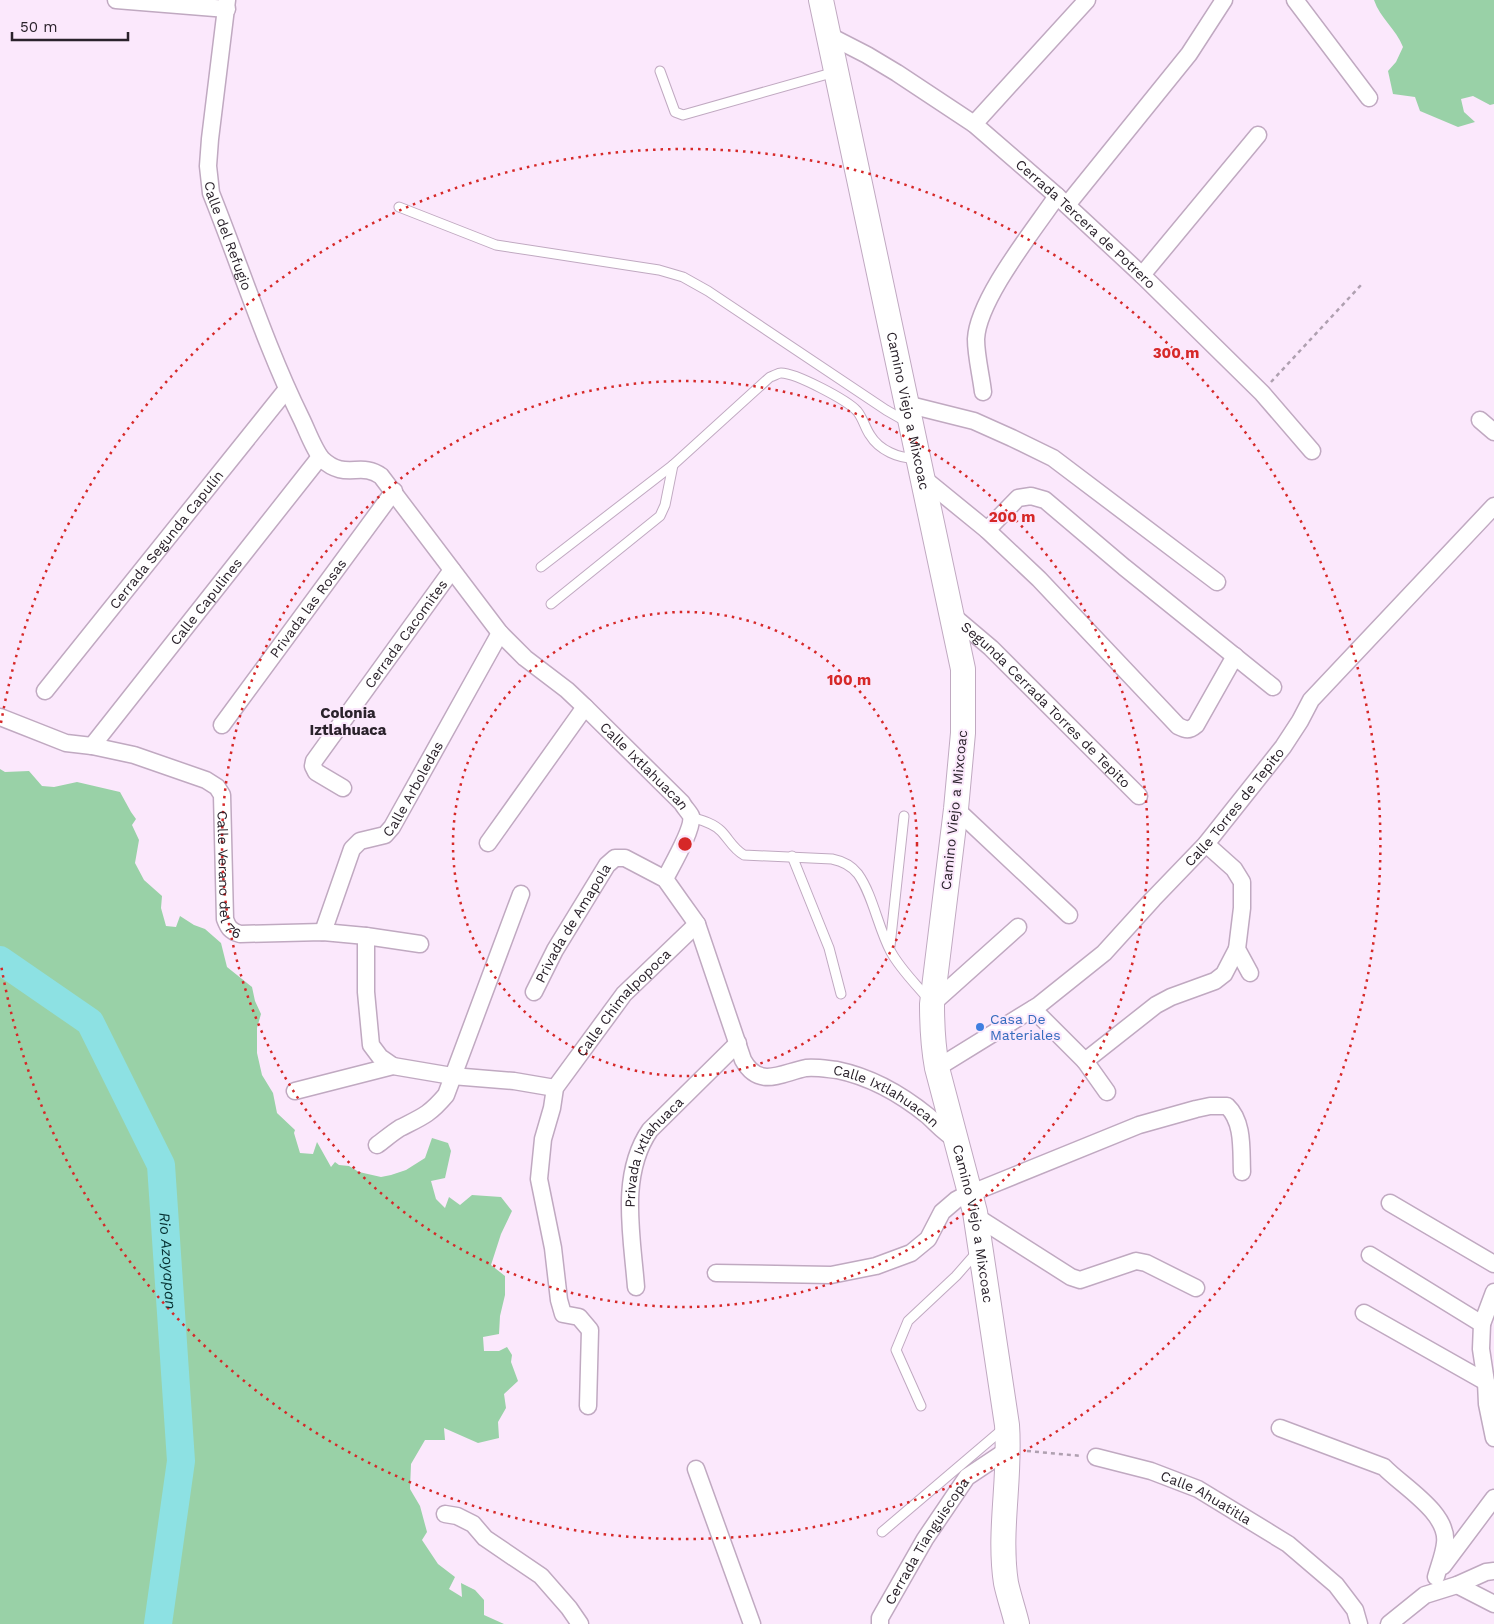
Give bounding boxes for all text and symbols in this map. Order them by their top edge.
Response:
scale bar [12,10,129,42]
text: 50 m [20,18,57,36]
street label: Cerrada Tercera de Potrero [1013,156,1159,292]
street label: Calle del Refugio [202,180,255,292]
street label: Camino Viejo a Mixcoac [884,330,933,491]
text: 300 m [1153,344,1199,362]
street label: Cerrada Segunda Capulín [106,467,227,612]
text: 200 m [989,508,1035,526]
street label: Calle Capulines [167,555,245,648]
street label: Privada las Rosas [266,556,350,661]
street label: Cerrada Cacomites [361,576,450,691]
street label: Segunda Cerrada Torres de Tepito [958,618,1134,791]
text: 100 m [827,671,871,689]
district label: Colonia Iztlahuaca [309,704,387,739]
street label: Calle Ixtlahuacan [597,719,692,813]
street label: Camino Viejo a Mixcoac [938,729,970,891]
street label: Calle Arboledas [379,738,446,840]
street label: Calle Torres de Tepito [1181,744,1287,869]
street label: Calle Verano del 76 [214,810,243,942]
centre of rings [676,835,694,853]
street label: Privada de Amapola [532,861,614,985]
street label: Calle Chimalpopoca [573,946,674,1059]
place label: Casa De Materiales [990,1011,1061,1043]
marker: Casa De Materiales [974,1021,986,1033]
street label: Calle Ixtlahuacan [832,1061,942,1130]
street label: Privada Ixtlahuaca [622,1094,687,1208]
street label: Camino Viejo a Mixcoac [950,1143,997,1304]
water label: Rio Azoyapan [155,1212,180,1310]
street label: Calle Ahuatitla [1158,1467,1254,1528]
street label: Cerrada Tianguiscopa [881,1475,972,1607]

